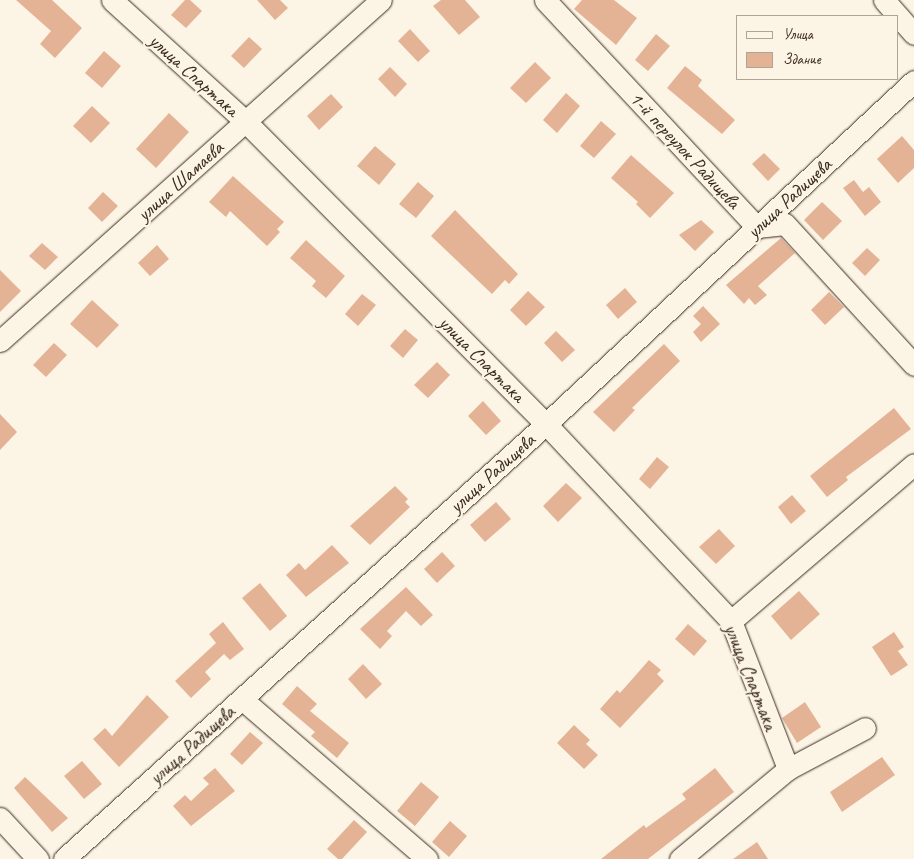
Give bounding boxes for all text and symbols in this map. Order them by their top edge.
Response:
legend [736,15,899,80]
text: Улица [783,25,813,44]
street label: улица Спартака [144,29,244,121]
text: Здание [783,50,821,69]
street label: 1-й переулок Радищева [623,85,747,215]
street label: улица Шамаева [132,136,228,226]
street label: улица Радищева [741,152,837,244]
street label: улица Спартака [434,311,530,407]
street label: улица Радищева [443,427,541,519]
street label: улица Спартака [719,621,783,733]
street label: улица Радищева [143,699,241,791]

